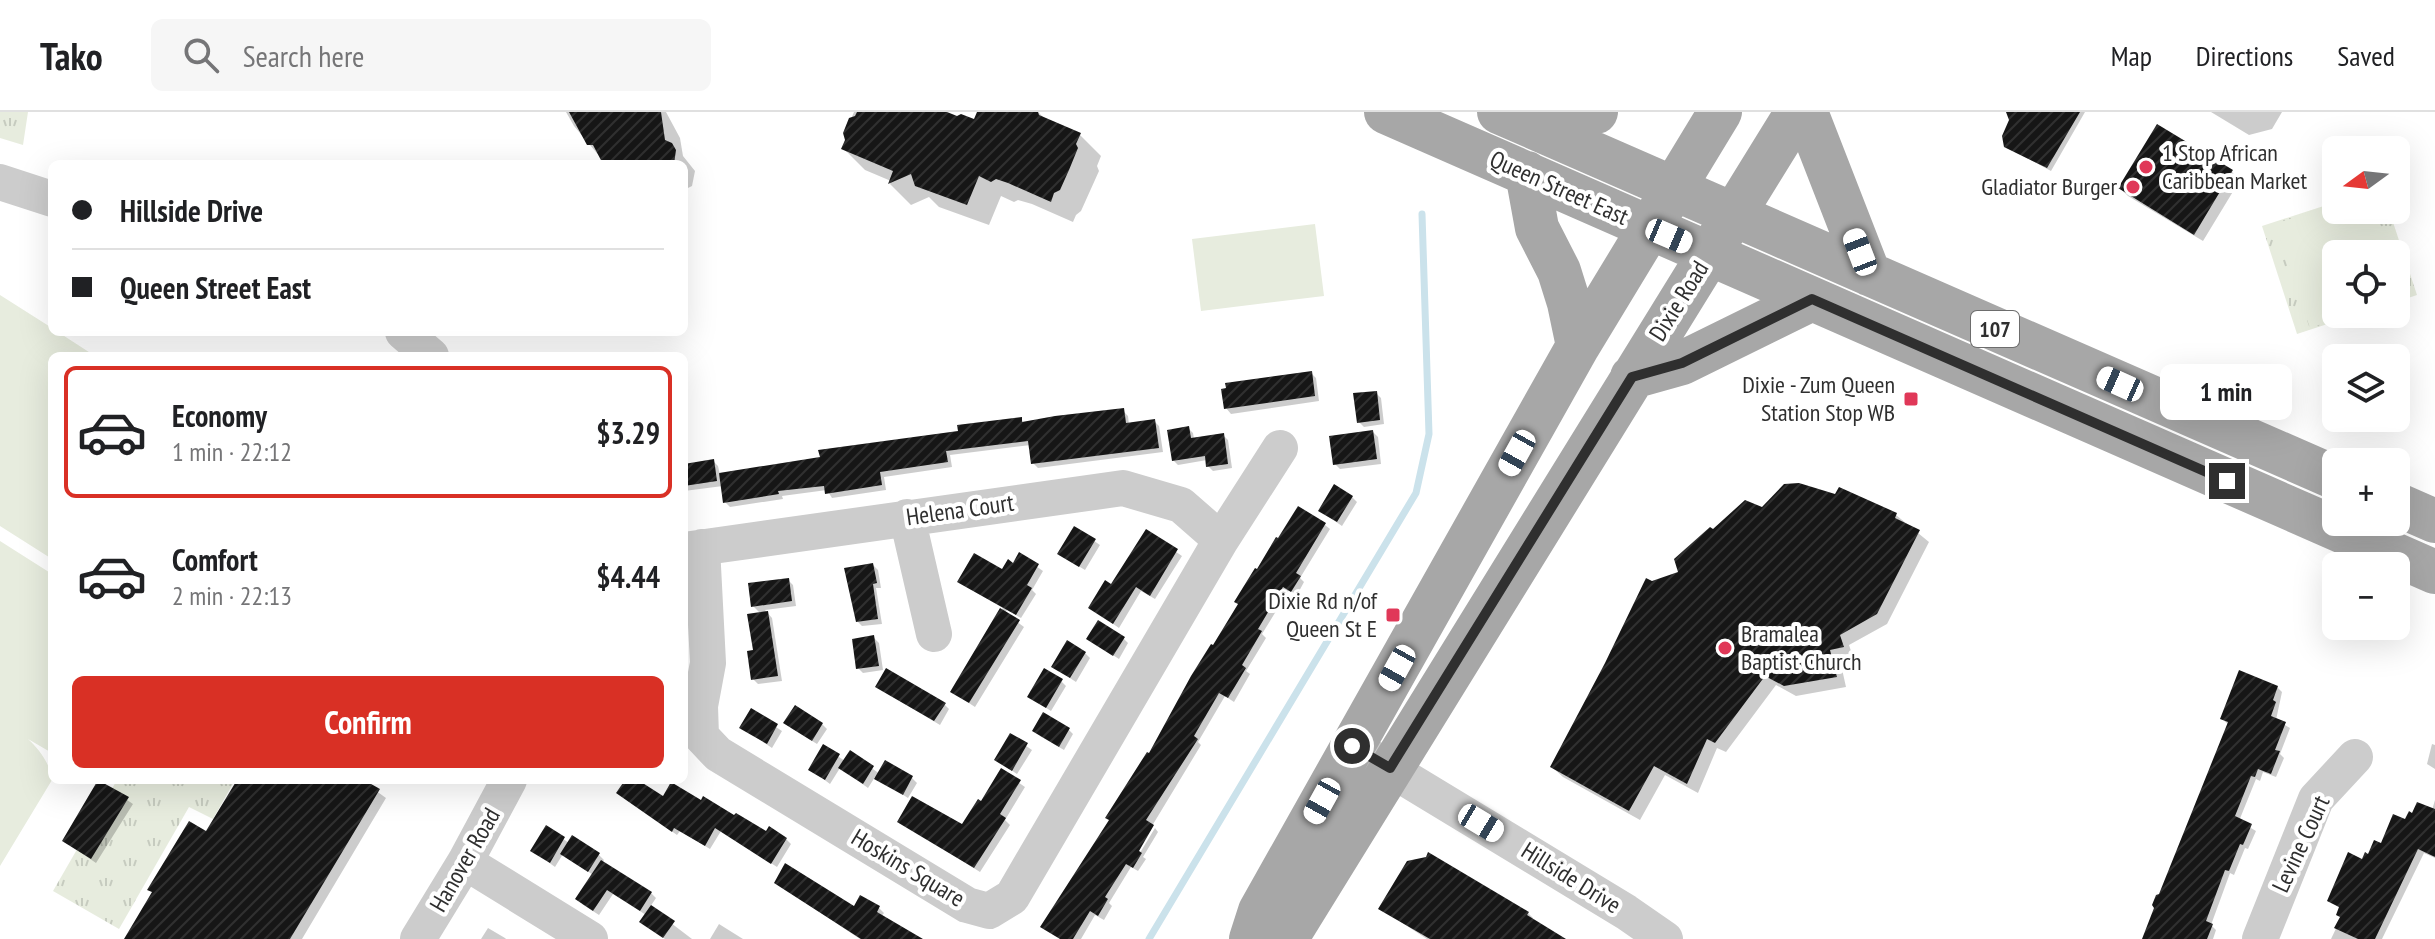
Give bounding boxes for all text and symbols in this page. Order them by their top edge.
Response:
search box [151,19,711,91]
text: Tako [40,31,103,80]
icon: search [179,33,223,77]
text: Search here [243,36,365,75]
text: Map [2111,37,2152,74]
text: Directions [2196,37,2293,74]
text: Saved [2337,37,2395,74]
north arrow [2322,136,2410,224]
map controls [2322,136,2410,640]
place label: 1 Stop African Caribbean Market [2162,137,2307,196]
street label: Queen Street East [1485,143,1634,232]
marker: 1 Stop African Caribbean Market [2137,158,2155,176]
place label: Gladiator Burger [1981,171,2117,202]
marker: Gladiator Burger [2124,178,2142,196]
text: Hillside Drive [120,191,263,230]
car [1642,216,1696,256]
car [1840,225,1880,279]
button: locate [2322,240,2410,328]
street label: Dixie Road [1642,255,1715,347]
text: Queen Street East [120,268,311,307]
road number: 107 [1971,311,2019,347]
button: layers [2322,344,2410,432]
car [2093,363,2147,405]
callout: 1 min [2161,365,2293,421]
place label: Dixie - Zum Queen Station Stop WB [1742,369,1895,428]
text: 1 min [2200,375,2252,408]
marker: Dixie - Zum Queen Station Stop WB [1902,390,1920,408]
icon: car [76,396,148,468]
text: Economy [172,396,267,435]
text: $3.29 [596,413,660,452]
car [1495,426,1539,480]
text: 1 min · 22:12 [172,435,292,468]
button: + [2322,448,2410,536]
route end [2209,463,2245,499]
street label: Helena Court [904,487,1016,532]
icon: car [76,540,148,612]
text: Comfort [172,540,258,579]
button: − [2322,552,2410,640]
text: $4.44 [596,557,660,596]
text: 2 min · 22:13 [172,579,292,612]
place label: Dixie Rd n/of Queen St E [1268,585,1378,644]
marker: Dixie Rd n/of Queen St E [1384,606,1402,624]
place label: Bramalea Baptist Church [1741,618,1862,677]
marker: Bramalea Baptist Church [1716,639,1734,657]
car [1375,641,1419,695]
button: Confirm [72,676,664,768]
route start [1334,728,1370,764]
car [1300,774,1344,828]
street label: Levine Court [2265,790,2337,897]
car [1454,800,1508,846]
street label: Hanover Road [422,802,507,917]
street label: Hoskins Square [846,822,971,913]
street label: Hillside Drive [1516,835,1627,920]

